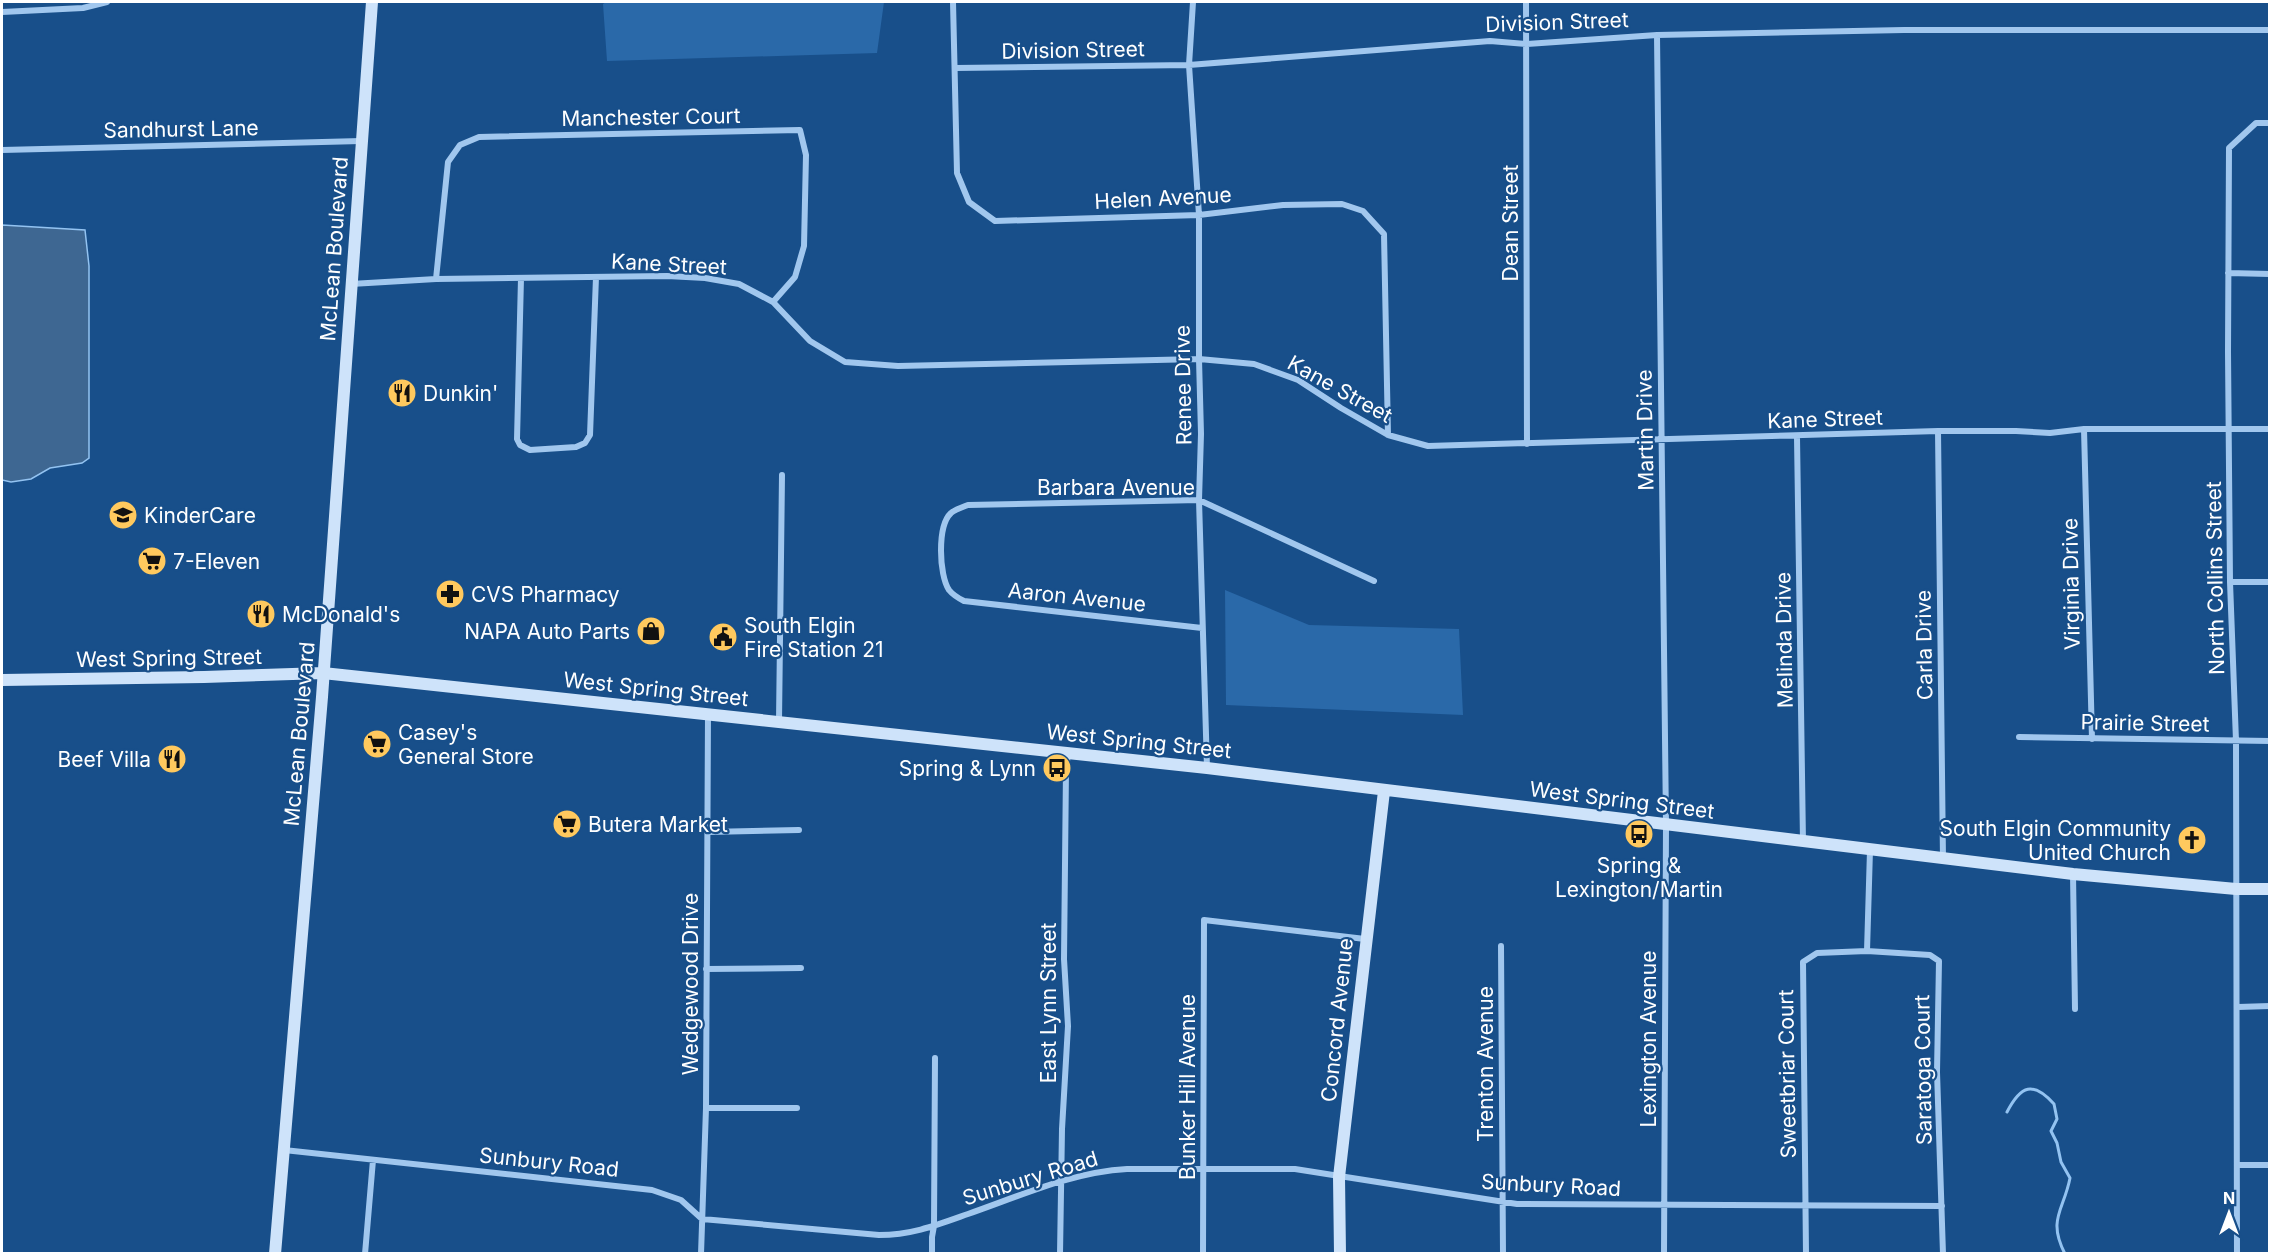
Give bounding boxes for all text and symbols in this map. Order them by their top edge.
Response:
street label: Division Street [1485,7,1629,37]
street label: Division Street [1001,36,1145,64]
street label: Manchester Court [561,103,741,131]
street label: Sandhurst Lane [103,115,259,143]
street label: McLean Boulevard [315,156,353,342]
street label: Dean Street [1498,164,1523,281]
street label: Helen Avenue [1094,182,1232,214]
street label: Kane Street [611,248,728,280]
street label: Renee Drive [1169,325,1197,445]
street label: Kane Street [1283,350,1397,428]
street label: Martin Drive [1631,369,1659,491]
restaurant icon: Dunkin' [386,377,418,409]
place label: Dunkin' [423,381,498,406]
street label: Kane Street [1767,404,1883,434]
street label: Barbara Avenue [1037,475,1195,500]
street label: North Collins Street [2201,481,2229,675]
school or university icon: KinderCare [107,499,139,531]
place label: KinderCare [144,503,256,528]
street label: Virginia Drive [2057,518,2085,650]
supermarket icon: 7-Eleven [136,545,168,577]
place label: 7-Eleven [173,549,260,574]
street label: Melinda Drive [1770,572,1798,708]
street label: Aaron Avenue [1007,577,1147,617]
pharmacy icon: CVS Pharmacy [434,578,466,610]
place label: CVS Pharmacy [471,582,620,607]
street label: Carla Drive [1911,590,1937,700]
restaurant icon: McDonald's [245,598,277,630]
place label: McDonald's [282,602,400,627]
place label: South Elgin Fire Station 21 [744,613,884,662]
shop icon: NAPA Auto Parts [635,615,667,647]
place label: NAPA Auto Parts [464,619,630,644]
public building icon: South Elgin Fire Station 21 [707,621,739,653]
street label: McLean Boulevard [278,641,320,827]
street label: West Spring Street [76,644,262,672]
street label: West Spring Street [562,667,750,711]
street label: Prairie Street [2080,709,2210,737]
street label: West Spring Street [1045,719,1233,763]
place label: Casey's General Store [398,720,534,769]
supermarket icon: Casey's General Store [361,728,393,760]
restaurant icon: Beef Villa [156,743,188,775]
place label: Beef Villa [58,747,151,772]
bus stop icon: Spring & Lynn [1041,752,1073,784]
place label: Spring & Lynn [899,756,1036,781]
street label: West Spring Street [1528,776,1716,824]
supermarket icon: Butera Market [551,808,583,840]
place label: Butera Market [588,812,728,837]
place label: South Elgin Community United Church [1940,816,2171,865]
bus stop icon: Spring & Lexington/Martin [1623,818,1655,850]
church icon: South Elgin Community United Church [2176,824,2208,856]
place label: Spring & Lexington/Martin [1555,853,1723,902]
street label: Wedgewood Drive [678,893,703,1075]
street label: East Lynn Street [1036,923,1061,1083]
street label: Concord Avenue [1316,937,1358,1103]
street label: Lexington Avenue [1636,951,1661,1127]
street label: Trenton Avenue [1473,986,1498,1142]
street label: Sweetbriar Court [1773,989,1801,1159]
street label: Bunker Hill Avenue [1175,994,1200,1180]
street label: Saratoga Court [1909,995,1937,1145]
street label: Sunbury Road [478,1142,620,1182]
street label: Sunbury Road [959,1146,1101,1210]
street label: Sunbury Road [1480,1169,1622,1201]
north arrow [2199,1183,2259,1243]
text: N [2223,1188,2235,1208]

